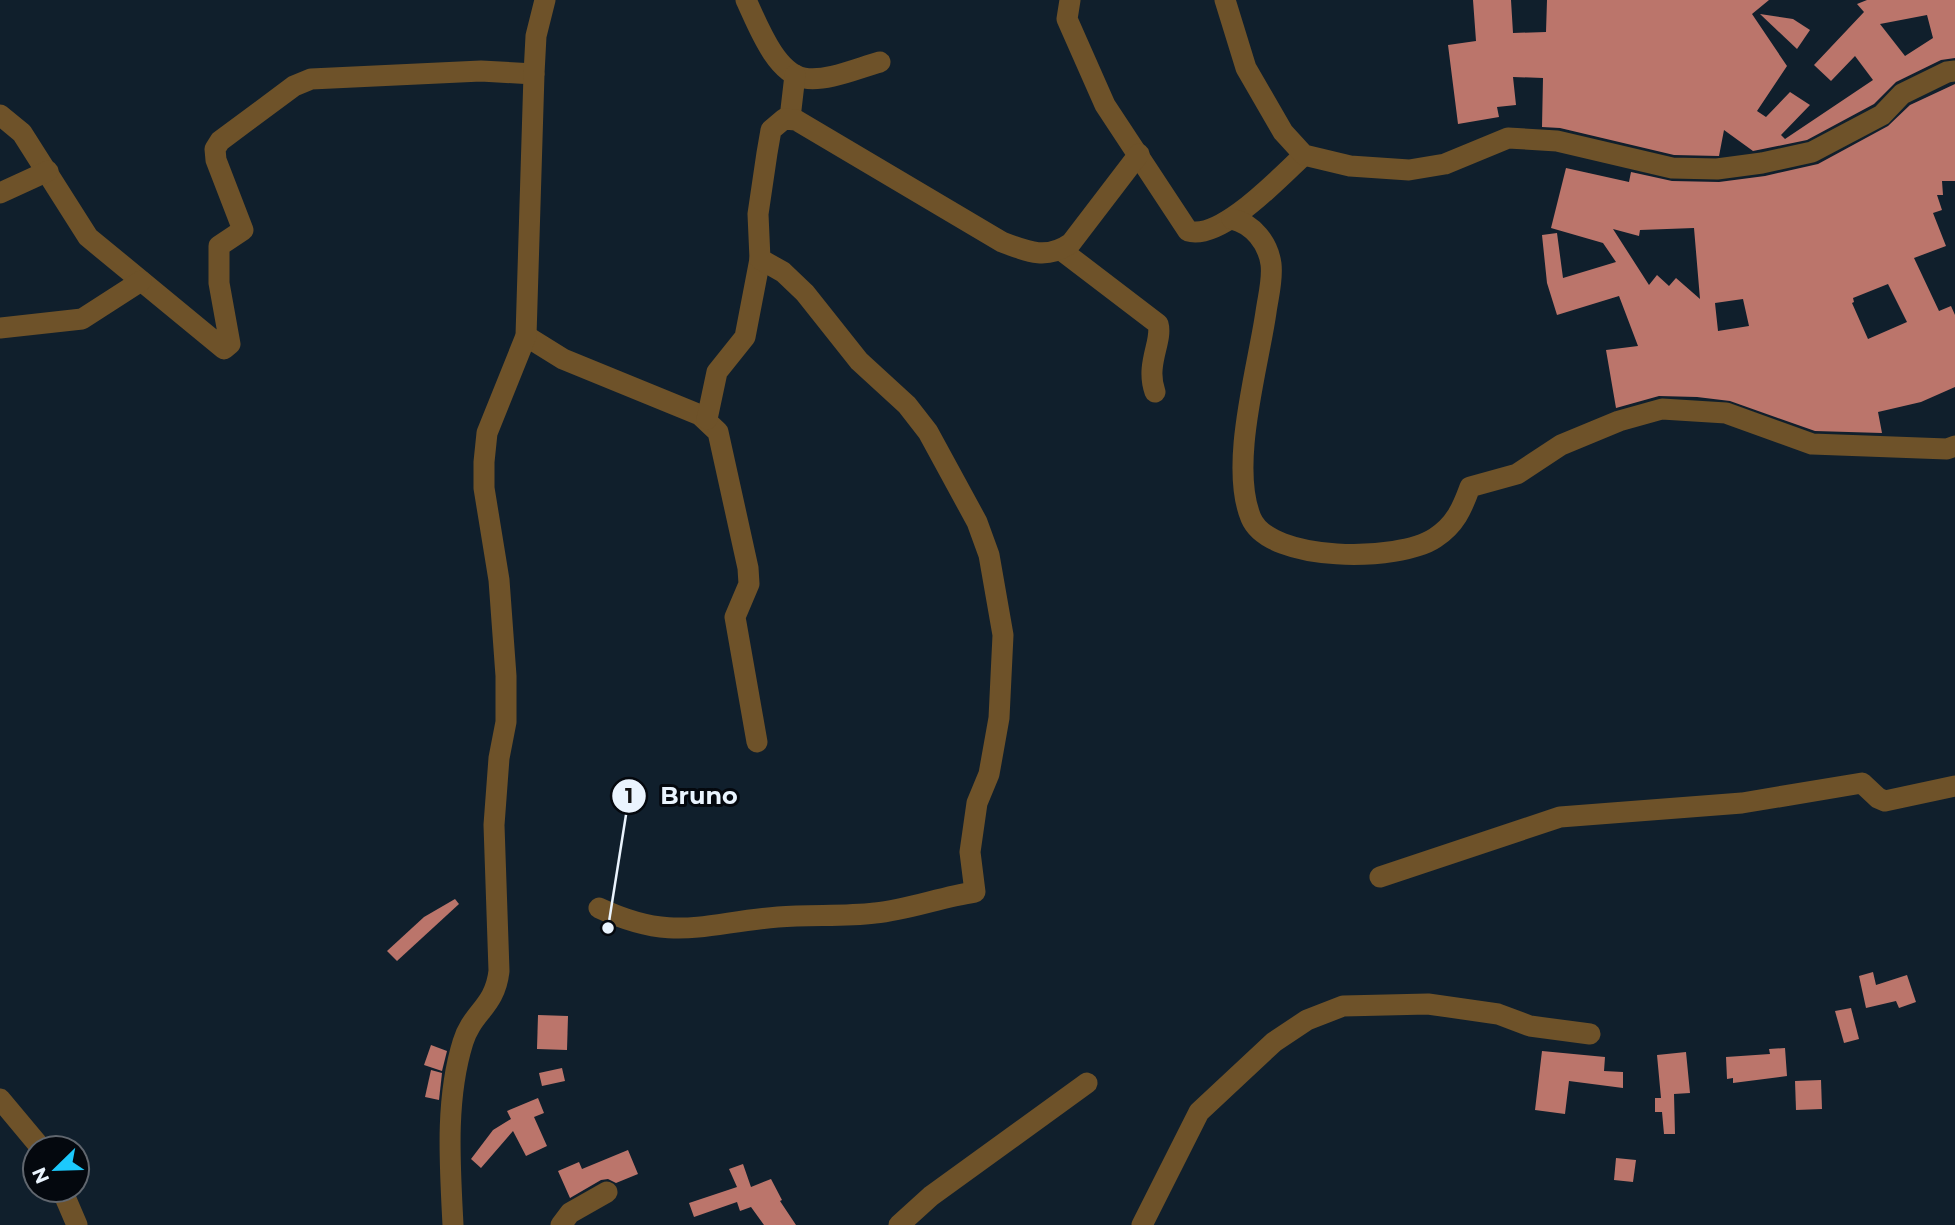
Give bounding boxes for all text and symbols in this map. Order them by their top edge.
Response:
callout: Bruno [611,774,752,819]
text: Bruno [660,781,738,810]
text: 1 [625,783,633,808]
north arrow [21,1134,91,1204]
text: N [27,1164,54,1187]

